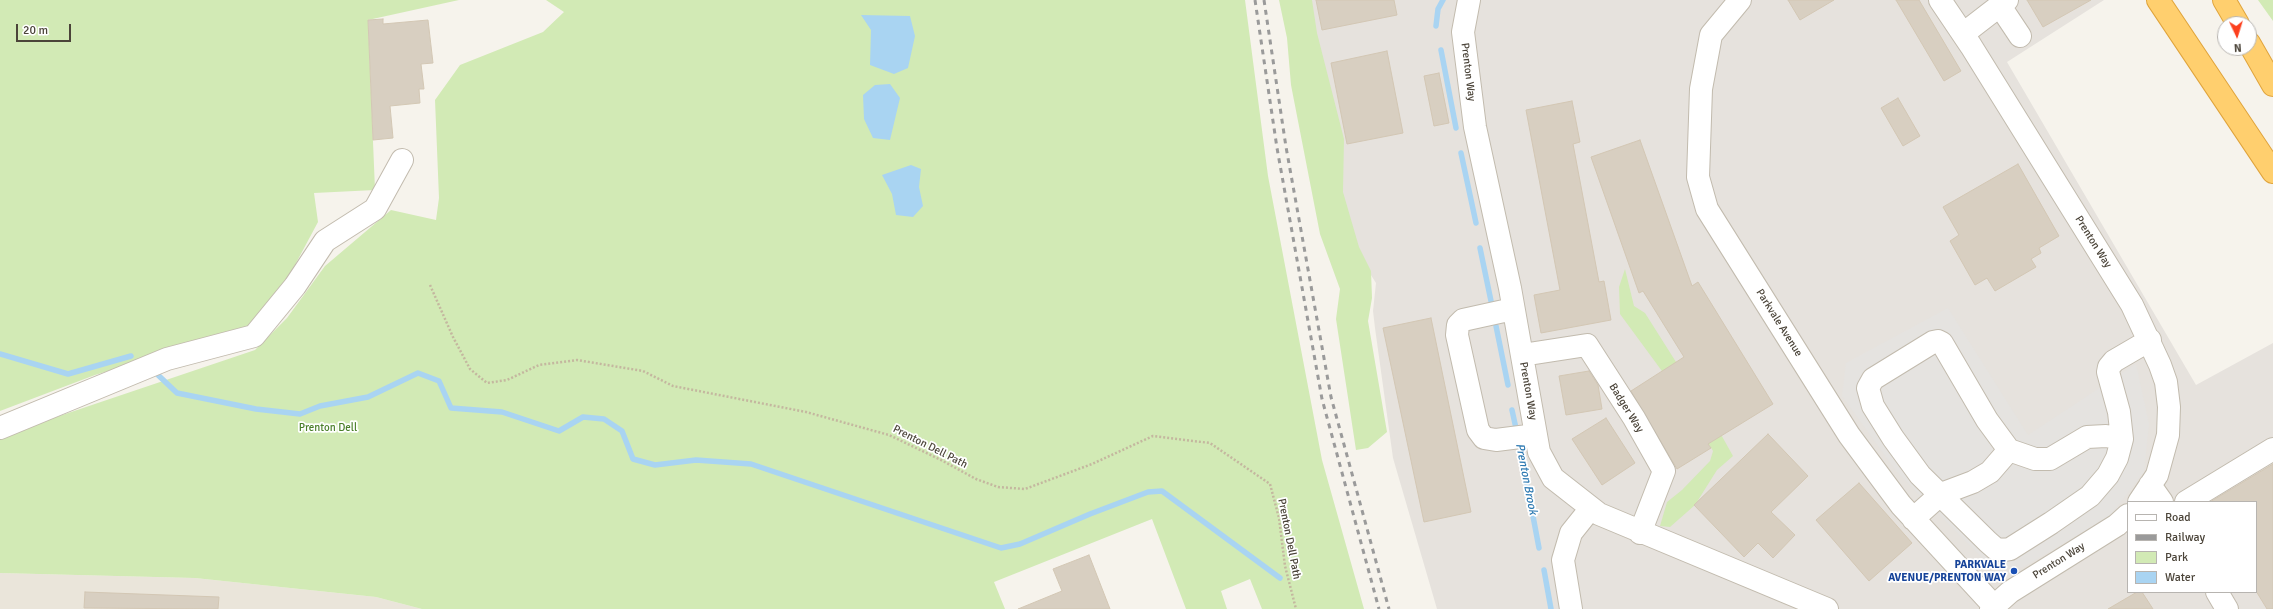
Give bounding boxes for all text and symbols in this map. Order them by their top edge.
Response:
scale bar [18,16,73,42]
north arrow [2217,16,2257,56]
text: 20 m [23,23,48,38]
text: N [2234,41,2242,54]
street label: Prenton Way [1458,42,1478,102]
street label: Prenton Way [2072,214,2114,270]
street label: Parkvale Avenue [1753,287,1805,359]
street label: Prenton Way [1516,361,1540,421]
street label: Badger Way [1606,381,1646,435]
park label: Prenton Dell [299,421,357,435]
street label: Prenton Dell Path [890,423,970,471]
water label: Prenton Brook [1512,442,1540,516]
street label: Prenton Dell Path [1275,497,1303,581]
legend [2127,501,2257,593]
text: Road [2165,510,2191,525]
text: Railway [2165,530,2205,545]
street label: Prenton Way [2031,540,2087,582]
text: Park [2165,550,2188,565]
place label: PARKVALE AVENUE/PRENTON WAY [1888,558,2006,584]
marker: PARKVALE AVENUE/PRENTON WAY [2009,566,2019,576]
text: Water [2165,570,2195,585]

